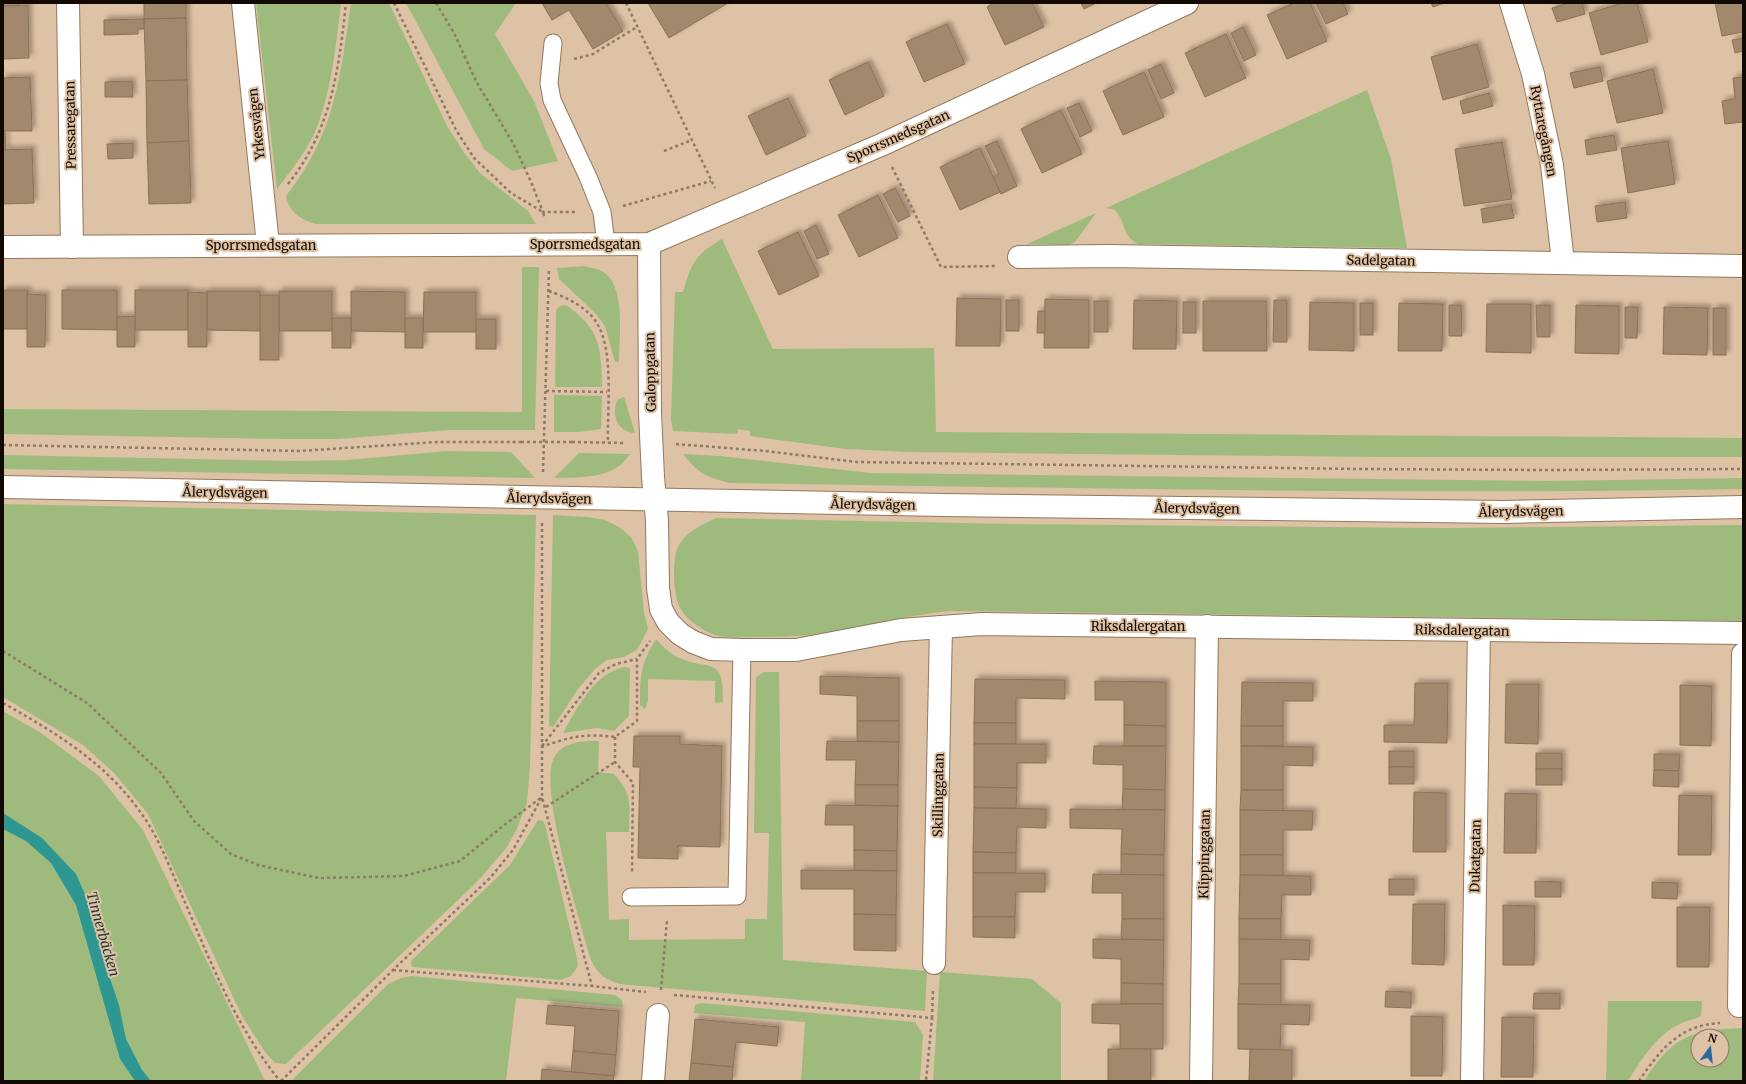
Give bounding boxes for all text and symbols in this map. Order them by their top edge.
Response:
street label: Pressaregatan [61,80,80,169]
street label: Ryttaregången [1526,84,1561,178]
street label: Yrkesvägen [244,87,269,162]
street label: Sporrsmedsgatan [844,106,953,167]
street label: Sporrsmedsgatan [530,236,641,253]
street label: Sporrsmedsgatan [206,237,317,254]
street label: Sadelgatan [1346,251,1416,270]
street label: Galoppgatan [641,332,660,412]
street label: Ålerydsvägen [181,481,268,502]
street label: Ålerydsvägen [505,487,592,508]
street label: Ålerydsvägen [829,493,916,514]
street label: Ålerydsvägen [1153,497,1240,518]
street label: Ålerydsvägen [1477,500,1564,521]
street label: Riksdalergatan [1091,618,1186,635]
street label: Riksdalergatan [1414,621,1510,640]
street label: Skillinggatan [929,752,948,837]
street label: Klippinggatan [1195,809,1214,899]
street label: Dukatgatan [1466,819,1485,893]
water label: Tinnerbäcken [82,889,124,979]
north arrow [1690,1028,1730,1068]
text: N [1707,1030,1719,1046]

